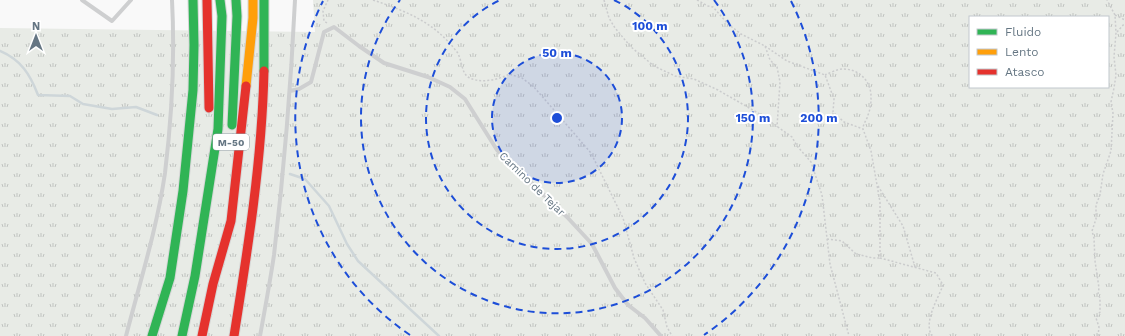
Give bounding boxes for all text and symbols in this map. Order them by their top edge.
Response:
north arrow [16,16,56,56]
legend [969,16,1109,88]
text: 100 m [632,19,668,33]
text: N [32,20,40,33]
text: Fluido [1005,25,1041,39]
text: Lento [1005,45,1039,59]
text: 50 m [542,46,572,60]
text: Atasco [1005,65,1045,79]
centre of rings [550,111,564,125]
text: 150 m [736,111,770,125]
text: 200 m [800,111,838,125]
road number: M-50 [213,134,249,150]
street label: Camino de Tejar [496,149,568,219]

